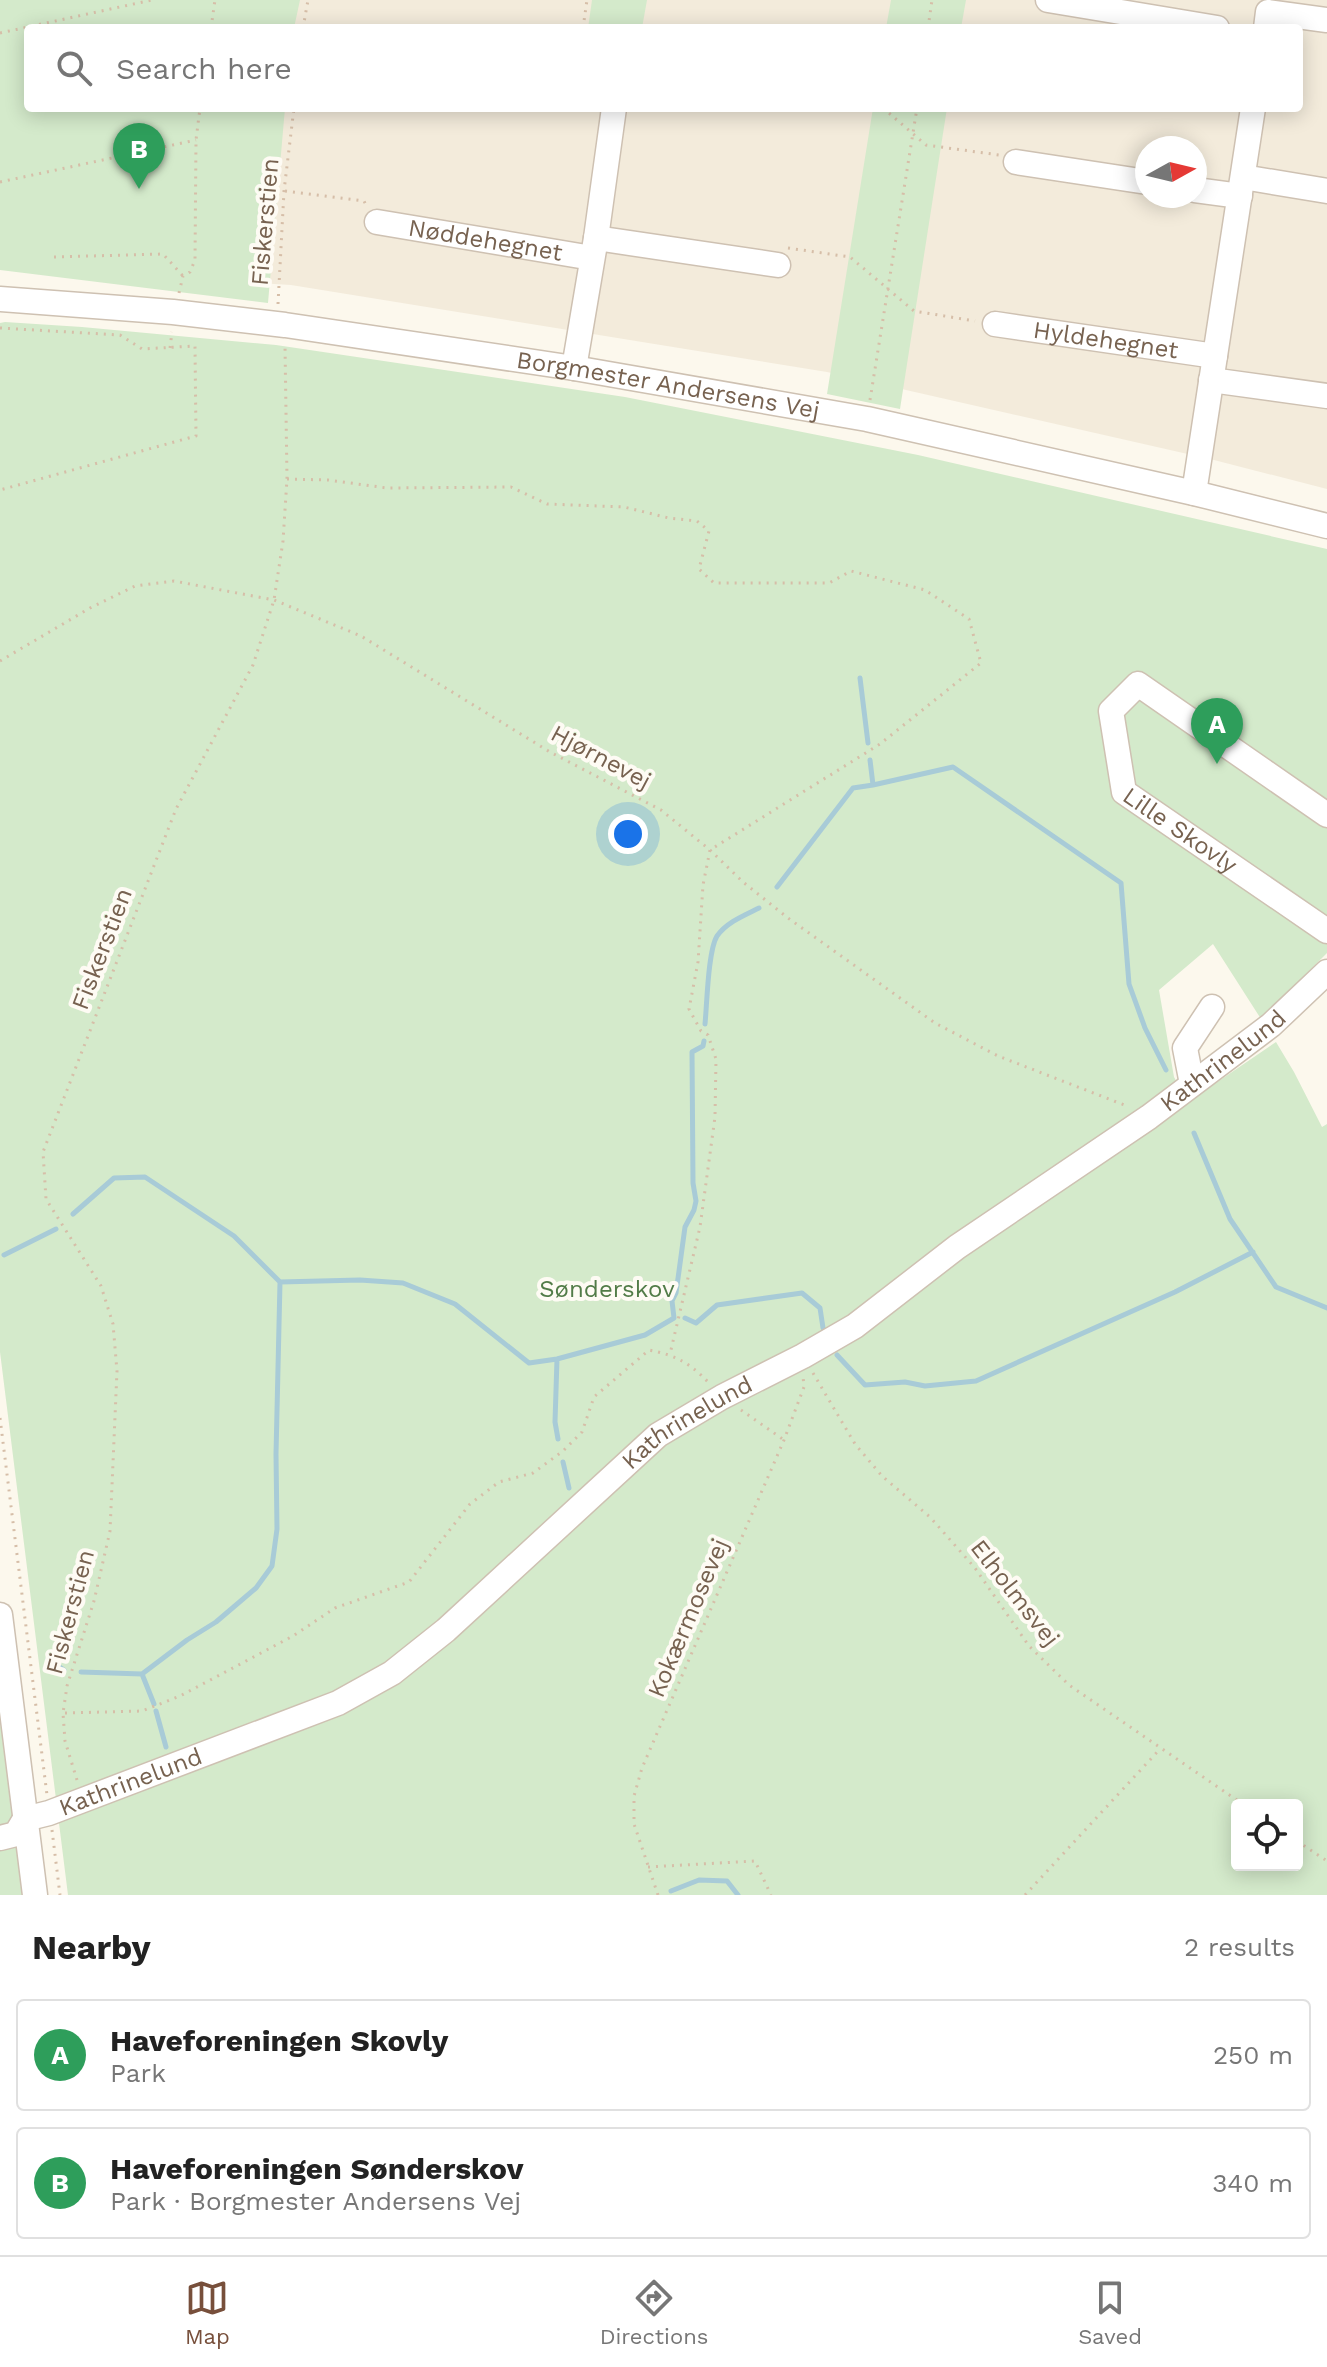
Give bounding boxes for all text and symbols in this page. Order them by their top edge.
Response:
search box [24,24,1303,112]
icon: search [52,46,96,90]
text: Search here [116,51,292,86]
pin: B [113,123,165,189]
north arrow [1135,136,1207,208]
street label: Fiskerstien [245,157,285,287]
street label: Nøddehegnet [406,213,565,267]
street label: Hyldehegnet [1031,316,1180,364]
street label: Borgmester Andersens Vej [515,346,822,424]
pin: A [1191,698,1243,764]
street label: Hjørnevej [546,719,656,795]
street label: Lille Skovly [1118,781,1243,880]
your location [608,814,648,854]
street label: Fiskerstien [66,884,138,1014]
street label: Kathrinelund [1155,1004,1292,1117]
park label: Sønderskov [539,1275,675,1303]
street label: Kathrinelund [616,1370,757,1475]
street label: Kokærmosevej [642,1534,734,1702]
street label: Elholmsvej [965,1534,1065,1652]
street label: Fiskerstien [40,1547,100,1677]
street label: Kathrinelund [55,1742,206,1822]
map controls [1231,1799,1303,1871]
button: locate [1231,1799,1303,1871]
text: Nearby [32,1927,151,1967]
text: 2 results [1184,1932,1295,1962]
text: Haveforeningen Skovly [110,2023,448,2058]
text: A [51,2040,69,2070]
text: 250 m [1213,2040,1293,2070]
text: Park [110,2058,166,2088]
text: Haveforeningen Sønderskov [110,2151,524,2186]
text: B [51,2168,69,2198]
text: 340 m [1212,2168,1293,2198]
text: Park · Borgmester Andersens Vej [110,2186,521,2216]
tab: Map [185,2276,230,2349]
tab: Directions [600,2276,708,2349]
tab: Saved [1078,2276,1142,2349]

